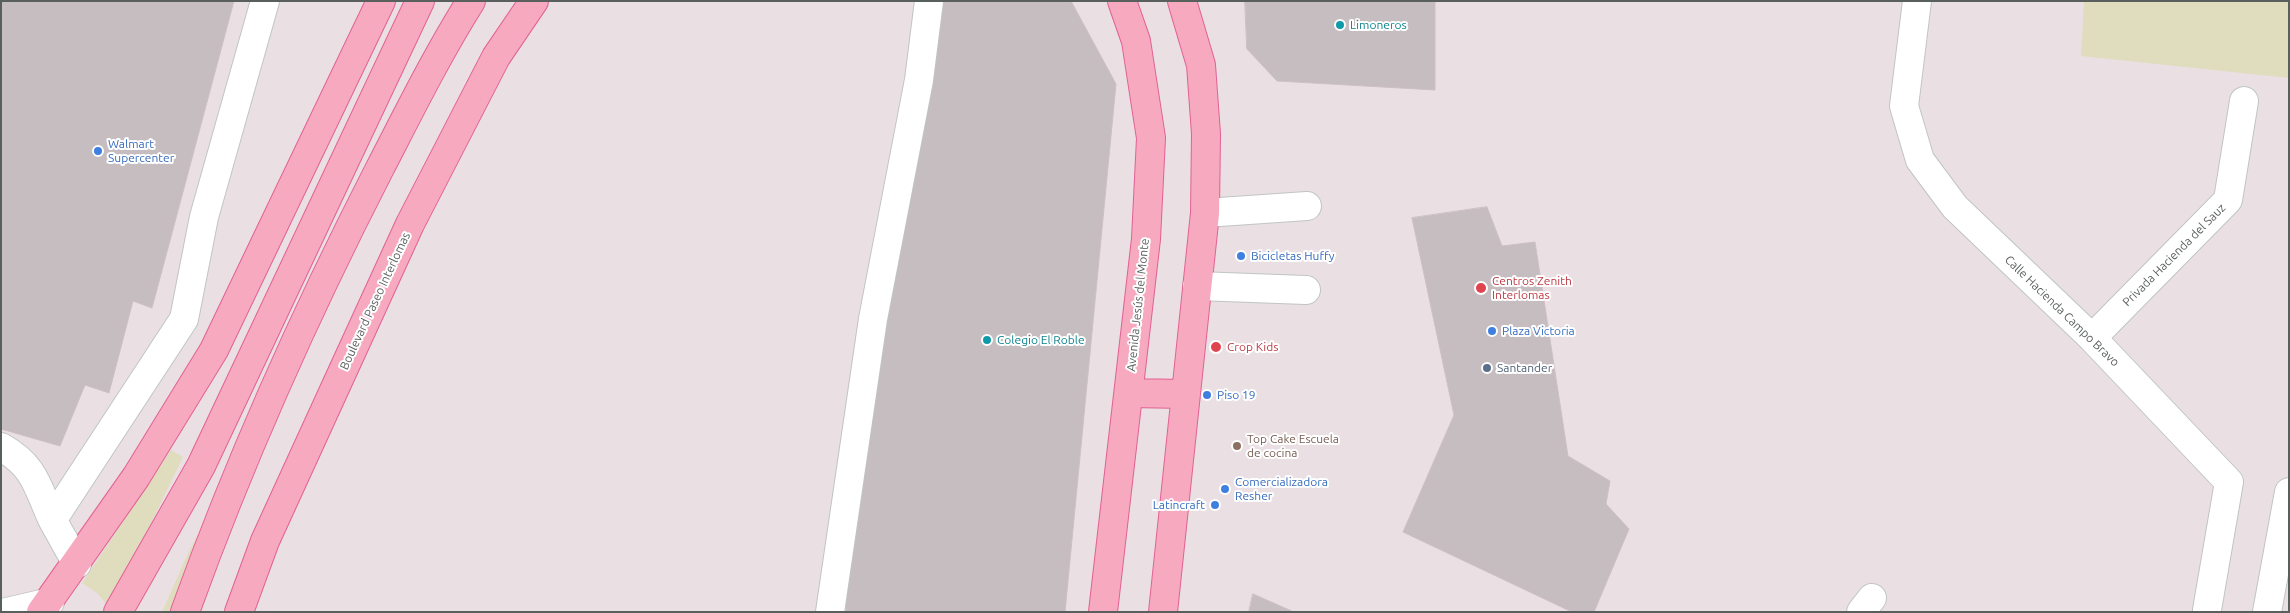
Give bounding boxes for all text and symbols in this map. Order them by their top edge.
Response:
place label: Limoneros [1350,18,1407,32]
marker: Limoneros [1334,19,1346,31]
place label: Walmart Supercenter [108,137,174,165]
marker: Walmart Supercenter [92,145,104,157]
street label: Privada Hacienda del Sauz [2120,201,2228,309]
street label: Boulevard Paseo Interlomas [337,230,413,372]
street label: Avenida Jesús del Monte [1124,238,1152,372]
place label: Bicicletas Huffy [1251,249,1335,263]
marker: Bicicletas Huffy [1235,250,1247,262]
street label: Calle Hacienda Campo Bravo [2002,253,2122,369]
place label: Centros Zenith Interlomas [1492,274,1572,302]
marker: Centros Zenith Interlomas [1474,281,1488,295]
place label: Plaza Victoria [1502,324,1575,338]
marker: Plaza Victoria [1486,325,1498,337]
place label: Colegio El Roble [997,333,1085,347]
marker: Colegio El Roble [981,334,993,346]
marker: Crop Kids [1209,340,1223,354]
place label: Crop Kids [1227,340,1278,354]
place label: Santander [1497,361,1552,375]
marker: Santander [1481,362,1493,374]
place label: Piso 19 [1217,388,1256,402]
marker: Piso 19 [1201,389,1213,401]
place label: Top Cake Escuela de cocina [1247,432,1339,460]
marker: Top Cake Escuela de cocina [1231,440,1243,452]
place label: Comercializadora Resher [1235,475,1328,503]
marker: Comercializadora Resher [1219,483,1231,495]
place label: Latincraft [1153,498,1205,512]
marker: Latincraft [1209,499,1221,511]

